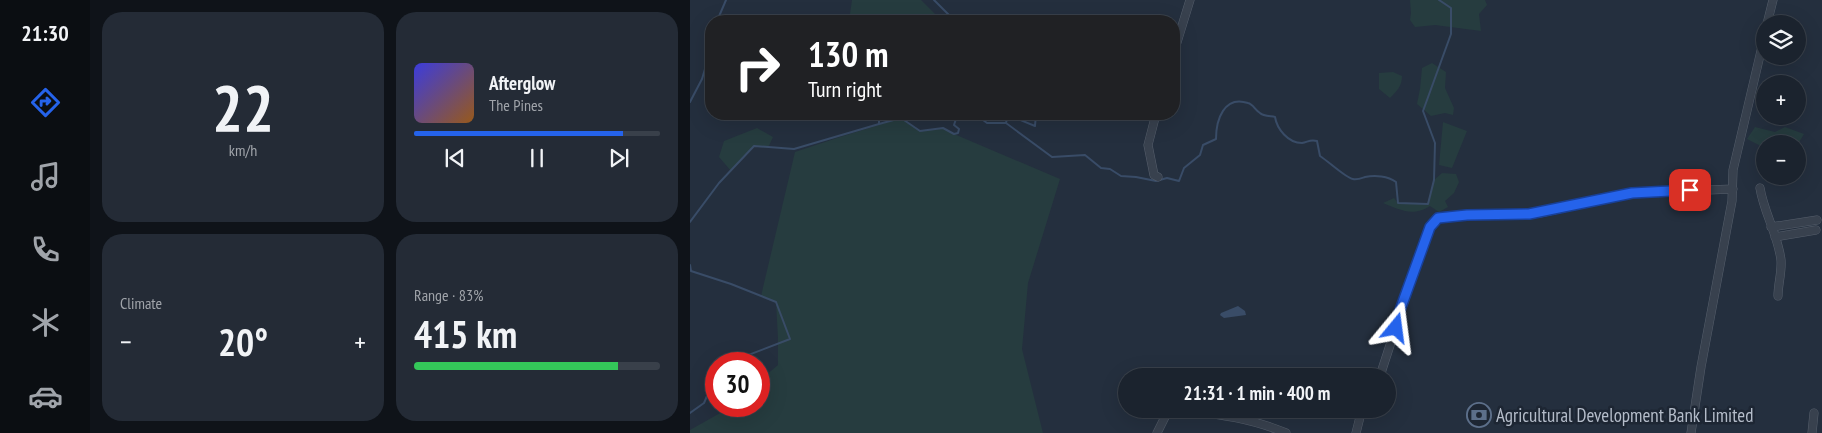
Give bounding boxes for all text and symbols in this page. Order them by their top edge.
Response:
map controls [1756,15,1806,185]
button: layers [1756,15,1806,65]
text: 21:30 [21,19,69,47]
text: 130 m [808,31,889,77]
icon: right [725,35,790,100]
text: 22 [212,65,274,149]
text: Afterglow [489,71,555,95]
text: Turn right [808,75,882,103]
button: + [1756,75,1806,125]
icon: directions [28,85,63,120]
text: The Pines [489,95,543,115]
button: − [1756,135,1806,185]
text: km/h [229,140,257,160]
icon: previous [441,144,469,172]
icon: pause [523,144,551,172]
icon: next [605,144,633,172]
icon: music [28,159,63,194]
pin [1669,169,1711,211]
icon: arrive [1676,176,1704,204]
icon: phone [28,232,63,267]
text: Range · 83% [414,285,483,305]
text: Climate [120,293,162,313]
position arrow [1369,301,1421,353]
icon: climate [28,305,63,340]
text: 415 km [414,309,517,358]
text: 20° [218,317,268,366]
text: − [120,323,132,360]
text: + [354,323,366,360]
speed limit sign: 30 [705,352,770,417]
icon: car [28,379,63,414]
text: 21:31 · 1 min · 400 m [1184,381,1330,405]
bank icon: Agricultural Development Bank Limited [1466,402,1492,428]
place label: Agricultural Development Bank Limited [1496,403,1753,427]

